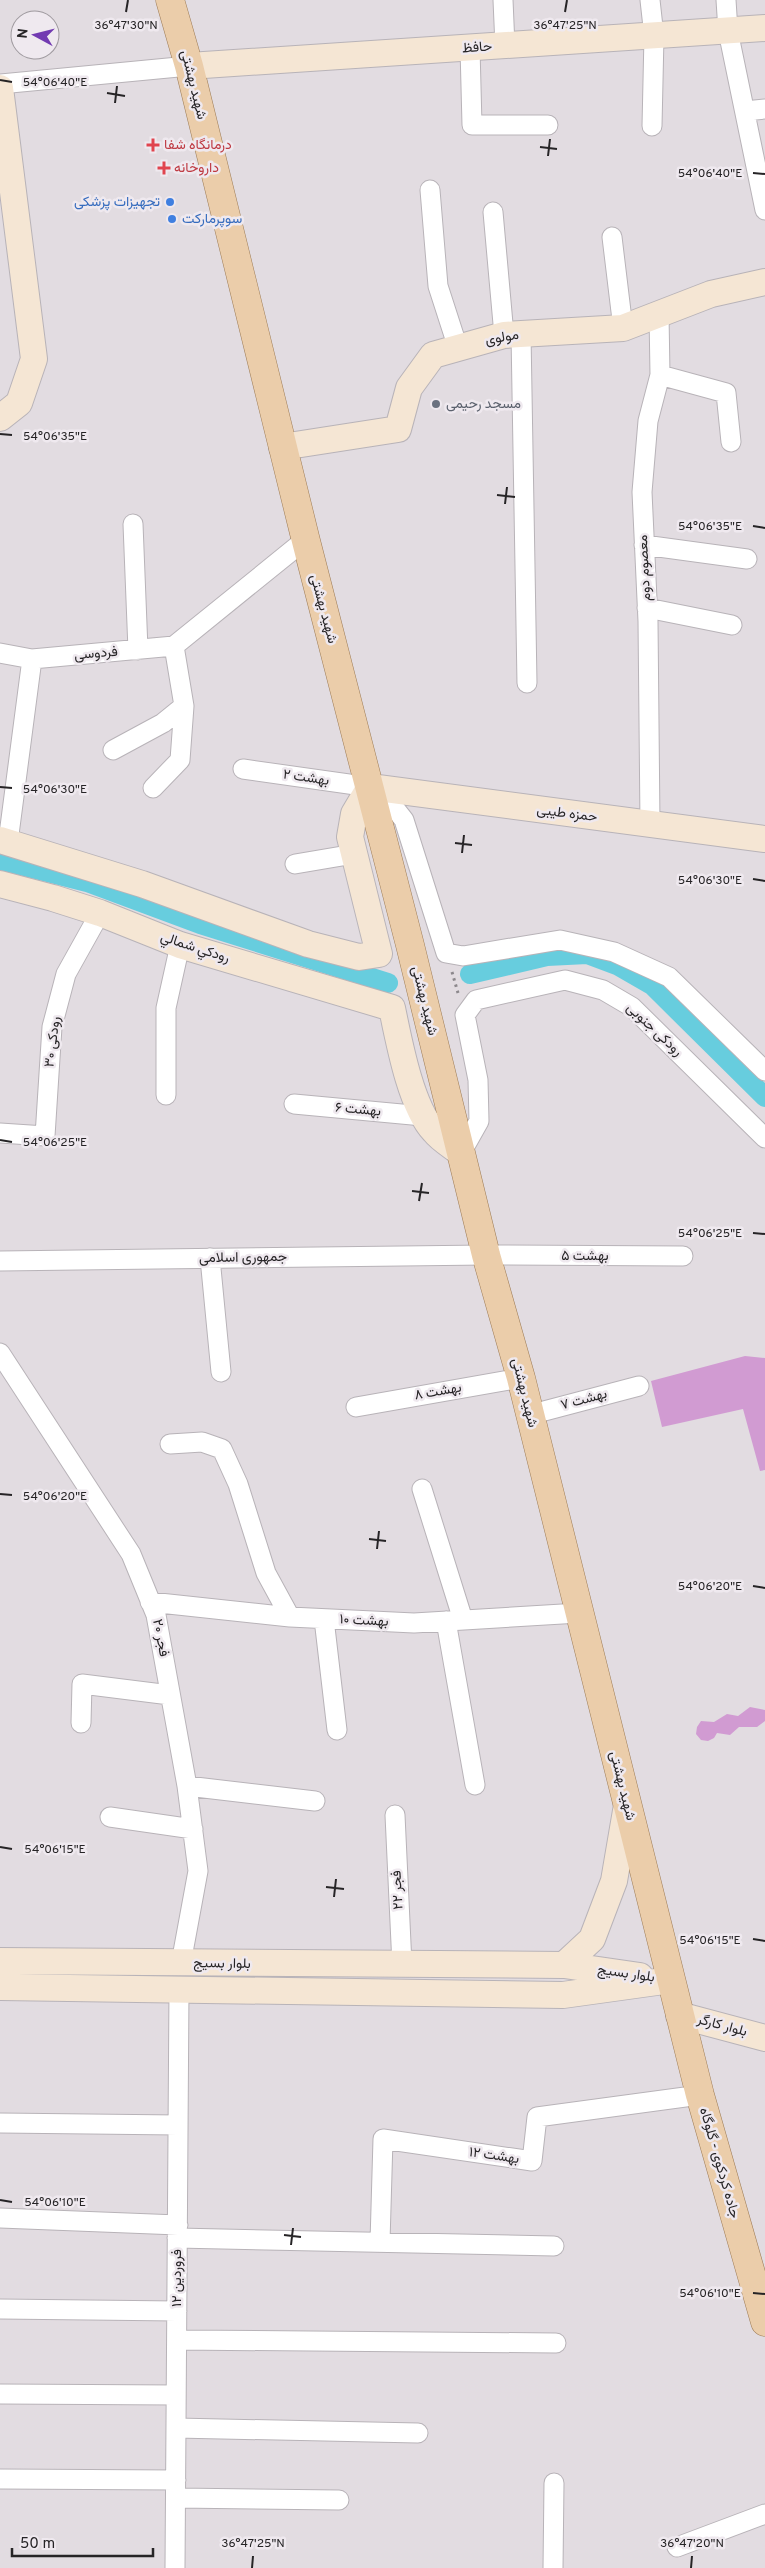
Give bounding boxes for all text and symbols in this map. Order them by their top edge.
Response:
north arrow [10,10,60,60]
text: 36°47'30"N [94,18,158,34]
text: 36°47'25"N [533,18,597,34]
text: N [15,28,33,40]
street label: حافظ [461,38,493,58]
street label: شهید بهشتی [176,49,210,121]
text: 54°06'40"E [23,75,87,91]
place label: درمانگاه شفا [164,137,232,154]
marker: درمانگاه شفا [146,138,160,152]
place label: داروخانه [174,160,219,177]
marker: داروخانه [158,162,170,174]
text: 54°06'40"E [678,166,742,182]
place label: تجهیزات پزشکی [74,194,160,211]
marker: تجهیزات پزشکی [164,196,176,208]
place label: سوپرمارکت [182,211,242,228]
marker: سوپرمارکت [166,213,178,225]
street label: مولوی [484,327,520,349]
place label: مسجد رحیمی [446,396,521,413]
marker: مسجد رحیمی [430,398,442,410]
text: 54°06'35"E [23,429,87,445]
text: 54°06'35"E [678,519,742,535]
street label: معصوم دوم [635,534,655,602]
street label: شهید بهشتی [306,573,340,645]
street label: فردوسی [73,644,119,664]
street label: بهشت ۲ [282,766,330,790]
text: 54°06'30"E [23,782,87,798]
street label: حمزه طیبی [536,802,598,826]
text: 54°06'30"E [678,873,742,889]
street label: رودکي شمالي [158,929,232,969]
street label: شهید بهشتی [407,965,441,1037]
street label: رودکی جنوبی [622,1000,686,1060]
street label: رودکی ۳۰ [41,1015,65,1068]
street label: بهشت ۶ [334,1100,382,1120]
text: 54°06'25"E [23,1135,87,1151]
text: 54°06'25"E [678,1226,742,1242]
street label: بهشت ۵ [561,1248,609,1265]
street label: جمهوری اسلامی [199,1249,287,1267]
street label: شهید بهشتی [507,1357,541,1429]
street label: بهشت ۸ [413,1380,463,1404]
street label: بهشت ۷ [559,1386,609,1414]
text: 54°06'20"E [23,1489,87,1505]
text: 54°06'20"E [678,1579,742,1595]
street label: بهشت ۱۰ [339,1611,389,1631]
street label: فجر ۲۰ [148,1618,172,1658]
street label: شهید بهشتی [605,1750,639,1822]
text: 54°06'15"E [24,1842,86,1858]
street label: فجر ۲۲ [388,1870,408,1910]
text: 54°06'15"E [679,1933,741,1949]
street label: بلوار بسیج [193,1955,251,1974]
street label: بلوار بسیج [596,1962,656,1987]
street label: بلوار کارگر [694,2011,749,2041]
street label: جاده کردکوی - گلوگاه [695,2106,743,2220]
street label: بهشت ۱۲ [468,2144,520,2168]
text: 54°06'10"E [24,2195,86,2211]
street label: ۱۲ فروردین [169,2249,186,2307]
text: 54°06'10"E [679,2286,741,2302]
scale bar [12,2526,154,2558]
text: 50 m [20,2535,55,2554]
text: 36°47'25"N [221,2536,285,2552]
text: 36°47'20"N [660,2536,724,2552]

